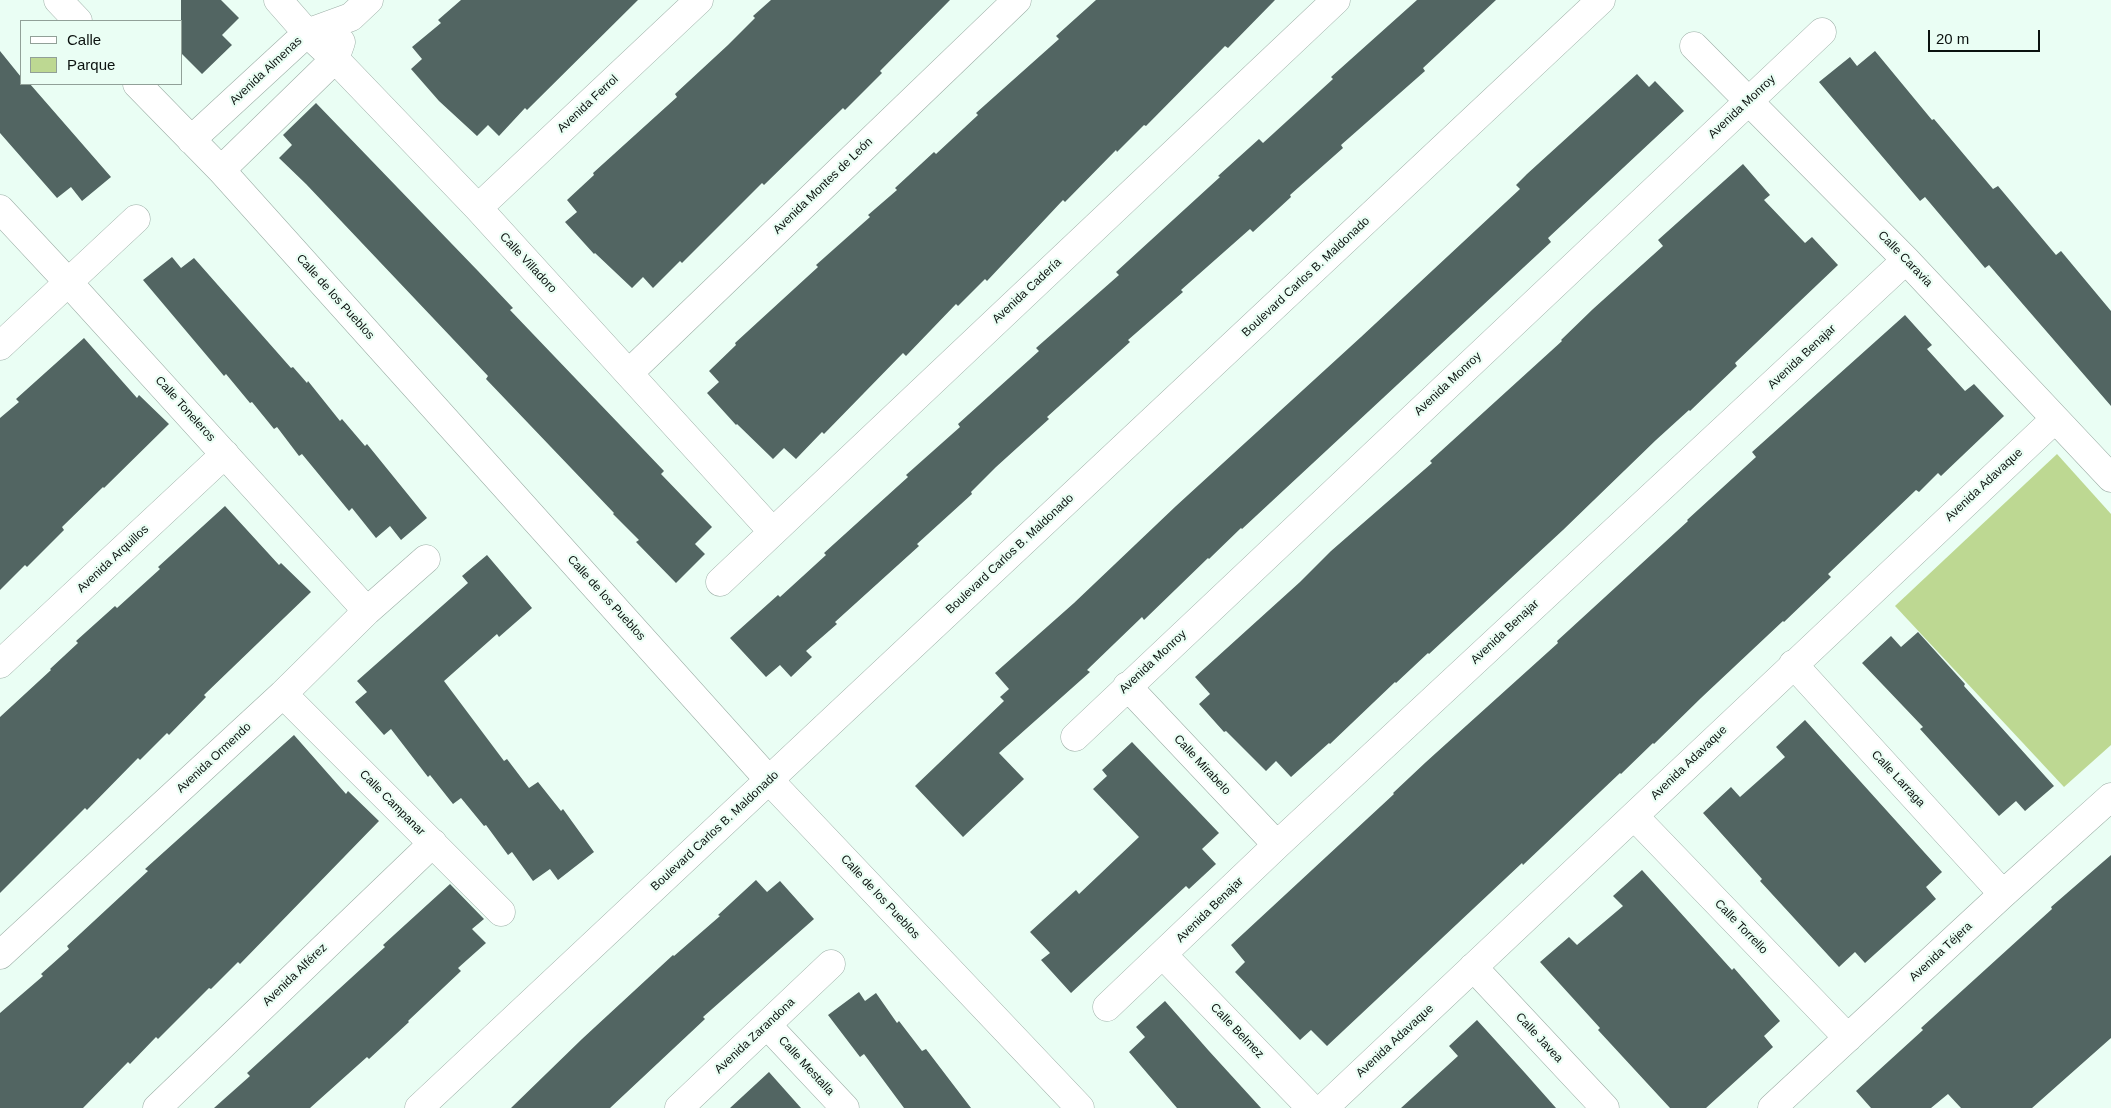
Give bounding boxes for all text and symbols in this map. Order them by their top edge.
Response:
legend [20,20,182,85]
scale bar [1931,20,2044,52]
text: 20 m [1936,30,1969,47]
text: Calle [67,31,101,48]
street label: Avenida Almenas [227,34,305,108]
text: Parque [67,56,115,73]
street label: Avenida Ferrol [555,72,621,136]
street label: Avenida Monroy [1705,72,1779,142]
street label: Avenida Montes de León [770,135,876,237]
street label: Boulevard Carlos B. Maldonado [1239,214,1373,340]
street label: Calle Caravia [1875,228,1935,290]
street label: Calle Villadoro [496,230,560,296]
street label: Calle de los Pueblos [293,252,377,342]
street label: Avenida Cadería [989,255,1065,327]
street label: Avenida Benajar [1765,322,1839,392]
street label: Avenida Monroy [1411,349,1485,419]
street label: Calle Toneleros [152,373,218,445]
street label: Avenida Adavaque [1942,445,2026,525]
street label: Boulevard Carlos B. Maldonado [943,491,1077,617]
street label: Avenida Arquillos [74,522,152,596]
street label: Calle de los Pueblos [564,553,648,643]
street label: Avenida Benajar [1468,597,1542,667]
street label: Avenida Monroy [1116,627,1190,697]
street label: Avenida Ormendo [174,720,254,796]
street label: Avenida Adavaque [1648,723,1730,803]
street label: Calle Mirabelo [1171,732,1233,798]
street label: Calle Larraga [1868,748,1928,810]
street label: Calle Campanar [356,767,428,839]
street label: Boulevard Carlos B. Maldonado [648,768,782,894]
street label: Calle de los Pueblos [837,852,923,942]
street label: Avenida Benajar [1173,874,1247,946]
street label: Calle Torrello [1711,897,1771,957]
street label: Avenida Téjera [1907,919,1975,985]
street label: Avenida Alférez [260,941,330,1009]
street label: Avenida Zarandona [712,995,798,1077]
street label: Calle Belmez [1207,1001,1267,1061]
street label: Avenida Adavaque [1353,1001,1437,1081]
street label: Calle Javea [1512,1010,1566,1066]
street label: Calle Mestalla [775,1034,837,1098]

